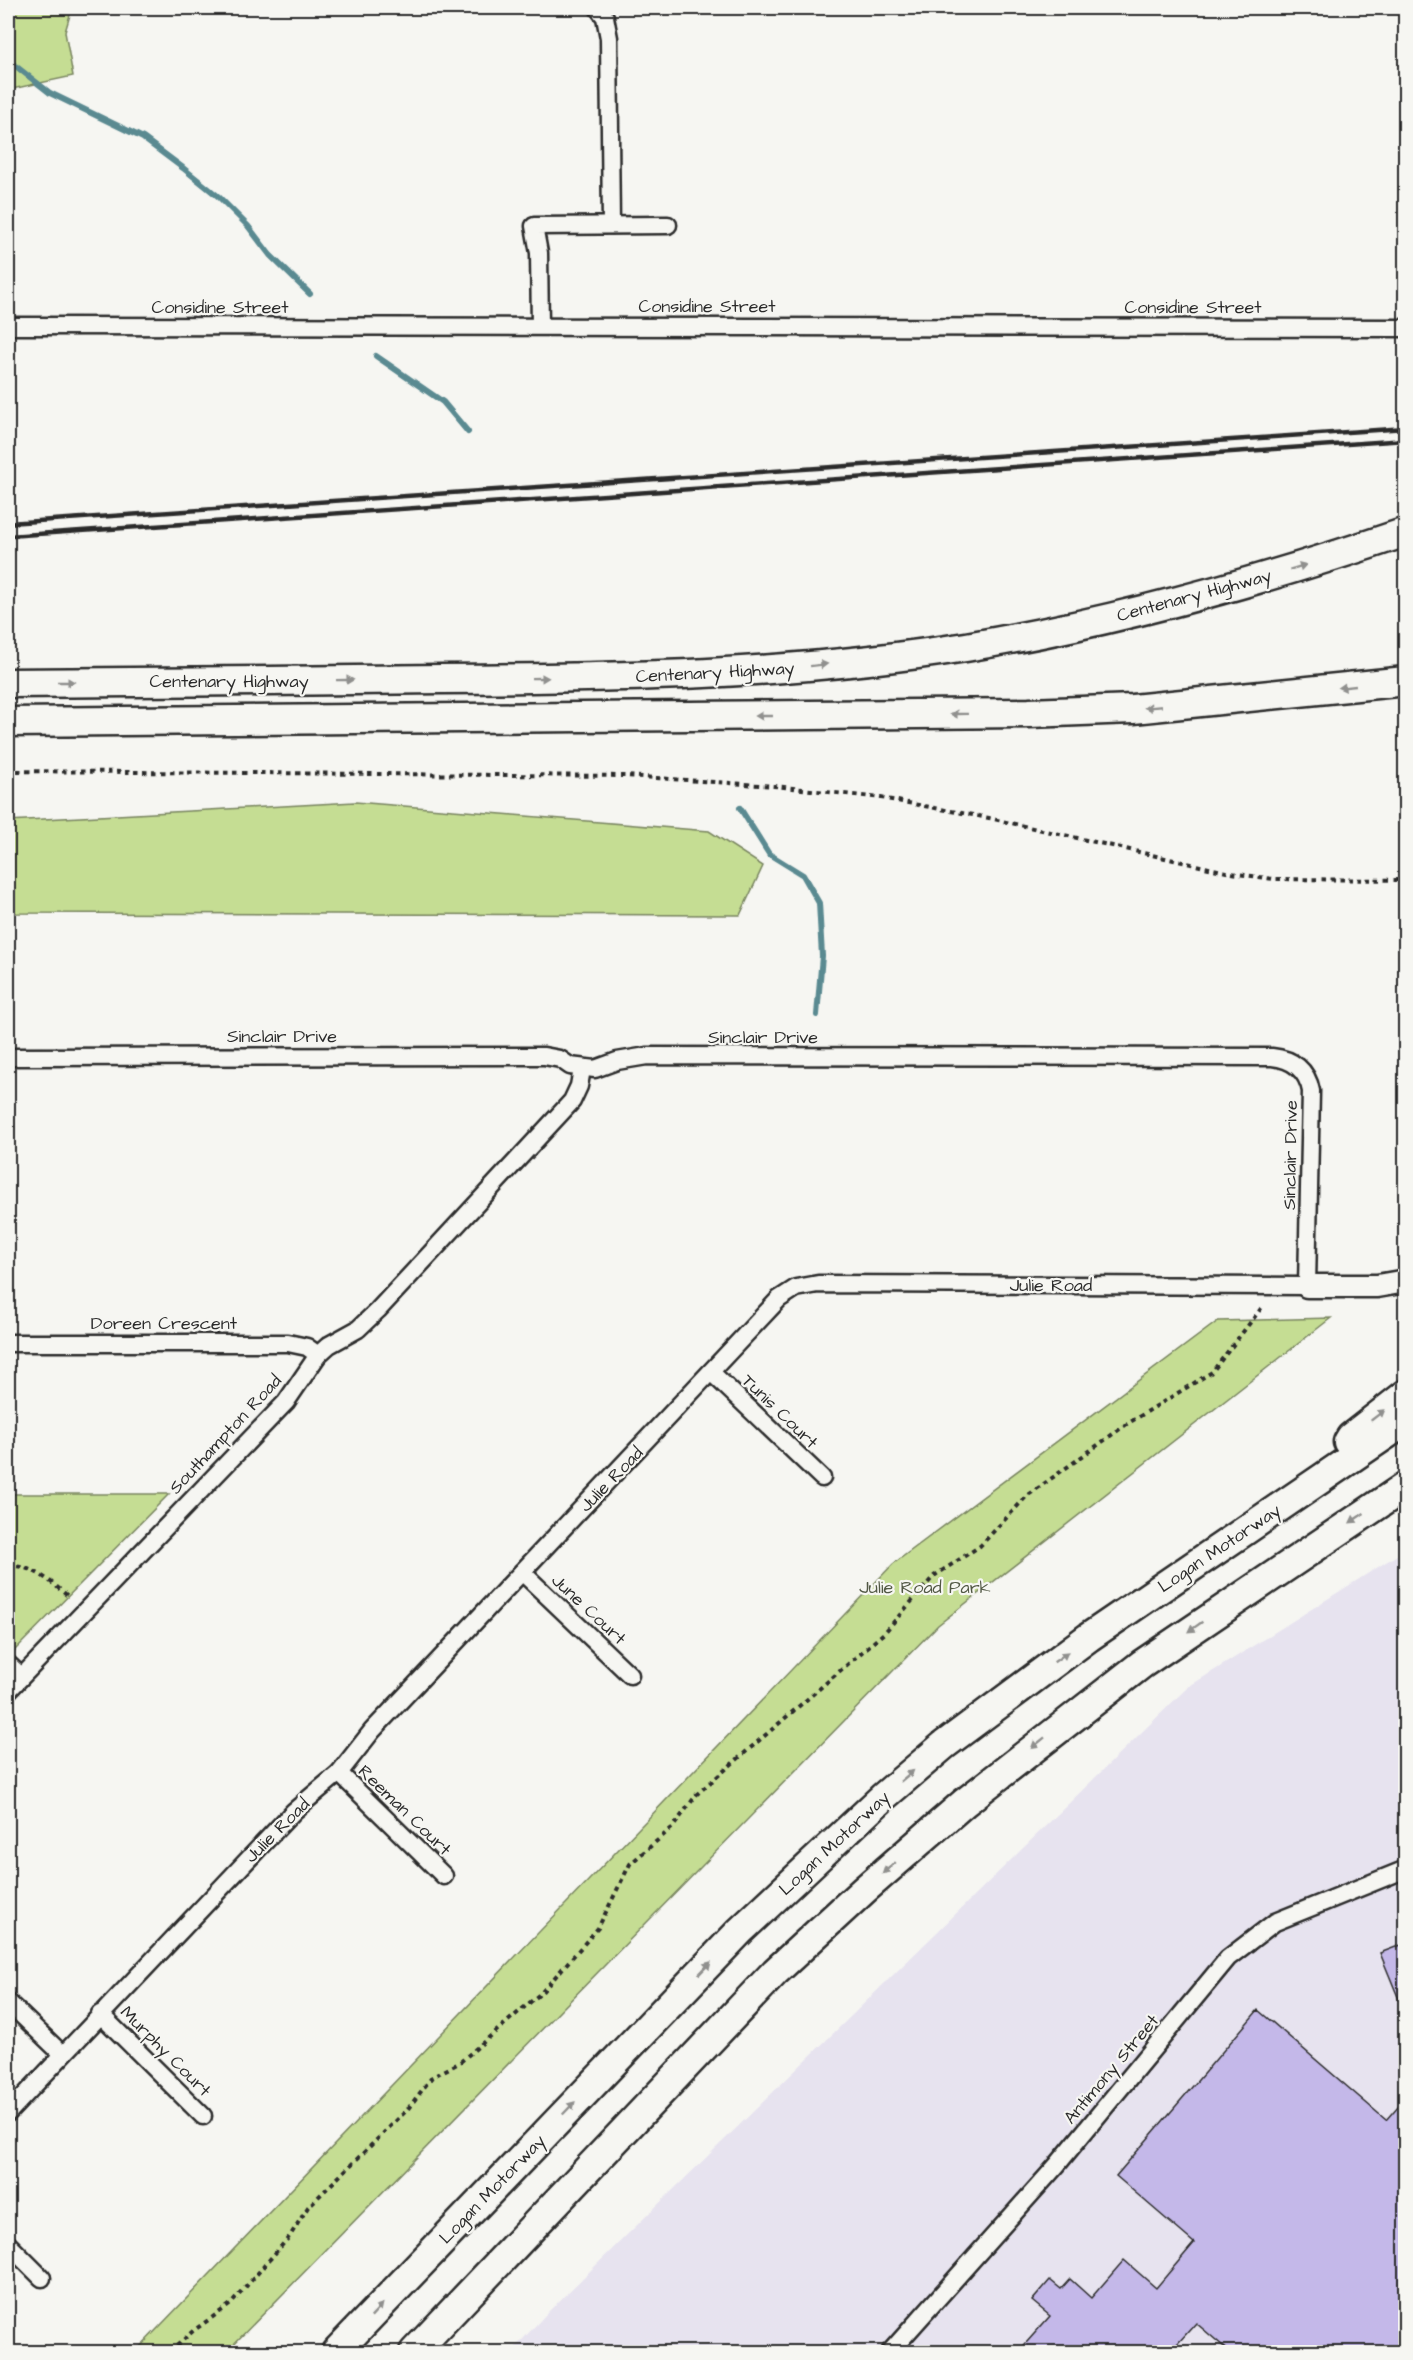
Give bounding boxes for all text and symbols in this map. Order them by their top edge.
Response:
street label: Considine Street [638,294,776,319]
street label: Considine Street [151,295,289,320]
street label: Considine Street [1124,295,1262,320]
one-way arrow [1289,562,1307,571]
street label: Centenary Highway [1114,563,1275,629]
street label: Centenary Highway [635,656,795,690]
one-way arrow [809,660,828,670]
street label: Centenary Highway [149,669,309,695]
one-way arrow [530,673,549,683]
one-way arrow [335,675,354,685]
one-way arrow [56,678,75,687]
one-way arrow [1338,682,1357,692]
one-way arrow [1144,702,1163,712]
one-way arrow [949,709,968,719]
one-way arrow [754,711,773,721]
street label: Sinclair Drive [227,1024,337,1049]
street label: Sinclair Drive [708,1025,818,1050]
street label: Sinclair Drive [1277,1100,1304,1210]
street label: Julie Road [1010,1273,1092,1298]
street label: Doreen Crescent [91,1311,238,1336]
street label: Tunis Court [736,1368,824,1455]
street label: Southampton Road [163,1369,287,1500]
one-way arrow [1370,1409,1386,1422]
street label: Julie Road [574,1441,649,1518]
street label: Logan Motorway [1153,1498,1286,1600]
one-way arrow [1349,1513,1365,1524]
street label: June Court [546,1568,632,1651]
park label: Julie Road Park [859,1575,991,1600]
one-way arrow [1187,1622,1204,1633]
one-way arrow [1053,1651,1069,1663]
one-way arrow [1030,1737,1046,1750]
street label: Reeman Court [352,1759,457,1862]
one-way arrow [899,1770,915,1783]
street label: Logan Motorway [773,1785,896,1902]
street label: Julie Road [239,1792,315,1868]
one-way arrow [882,1861,897,1874]
one-way arrow [697,1961,711,1975]
street label: Murphy Court [114,2000,217,2104]
street label: Antimony Street [1058,2009,1166,2130]
one-way arrow [562,2102,576,2116]
street label: Logan Motorway [434,2129,552,2250]
one-way arrow [369,2303,383,2317]

